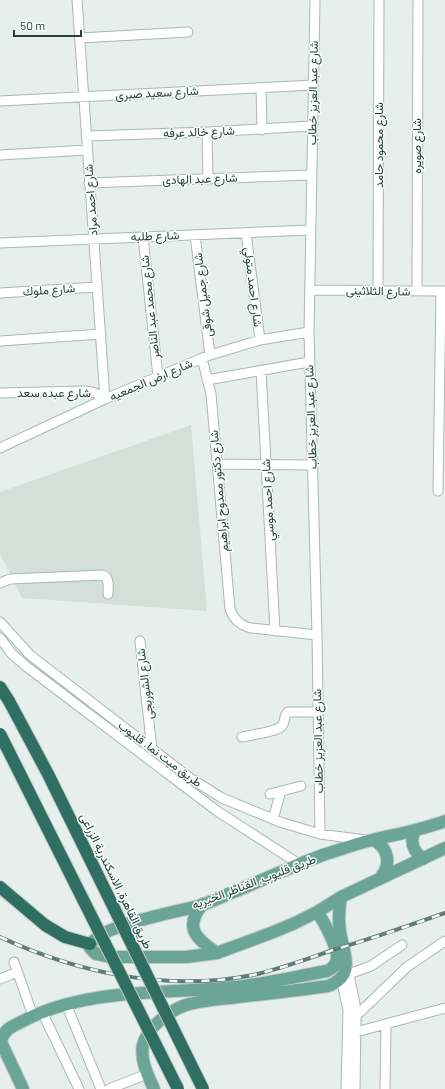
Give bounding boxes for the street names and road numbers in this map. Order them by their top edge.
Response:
street label: شارع عبد العزيز خطاب [304,41,323,145]
street label: شارع سعيد صبرى [115,83,199,104]
street label: شارع محمود حامد [371,102,388,188]
street label: شارع صويره [409,118,426,174]
street label: شارع خالد عرفه [163,123,235,142]
street label: شارع احمد مراد [81,164,102,236]
street label: شارع عبد الهادى [162,170,238,189]
street label: شارع طلبه [130,227,180,246]
street label: شارع احمد متولي [238,246,266,328]
street label: شارع جميل شوقى [190,252,217,338]
street label: شارع محمد عبد الناصر [137,254,164,361]
street label: شارع ملوك [22,280,76,301]
street label: شارع الثلاثينى [346,282,410,301]
street label: شارع ارض الجمعيه [107,355,195,406]
street label: شارع عبد العزيز خطاب [301,364,322,469]
street label: شارع عبده سعد [17,385,91,402]
street label: شارع دكتور ممدوح ابراهيم [206,429,233,553]
street label: شارع احمد موسي [258,459,280,541]
street label: شارع الشوربجى [133,647,158,720]
street label: شارع عبد العزيز خطاب [309,689,328,793]
street label: طريق ميت نما, قليوب [115,717,205,791]
street label: طريق القاهرة, الاسكندرية الزراعى [76,810,156,952]
street label: طريق قليوب, القناطر الخيريه [190,851,318,913]

